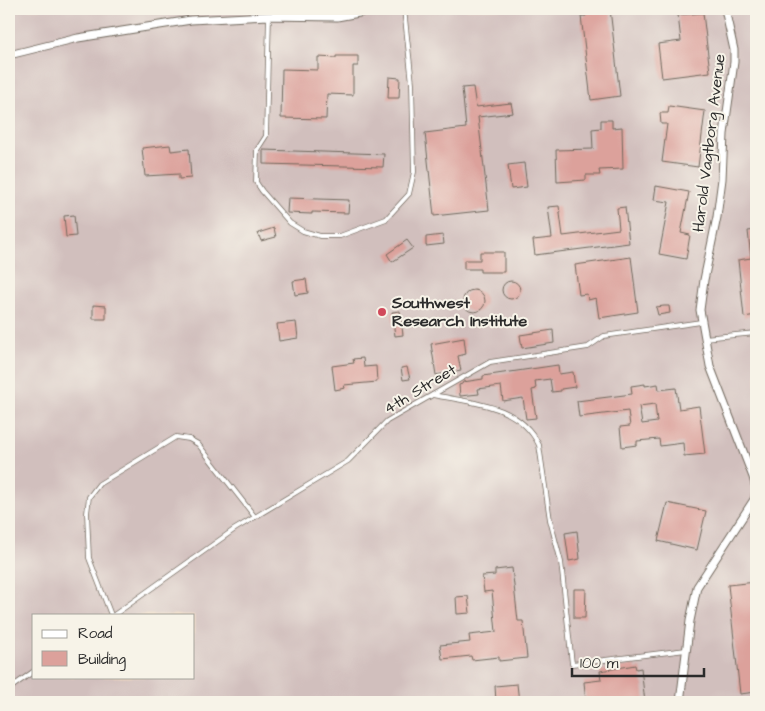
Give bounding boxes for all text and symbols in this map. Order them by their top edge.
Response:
street label: Harold Vagtborg Avenue [687,52,732,233]
place label: Southwest Research Institute [391,292,528,332]
marker: Southwest Research Institute [376,306,388,318]
street label: 4th Street [380,358,461,419]
legend [32,614,195,678]
text: Road [78,623,113,644]
scale bar [572,646,705,678]
text: Building [78,649,126,671]
text: 100 m [580,653,619,674]

